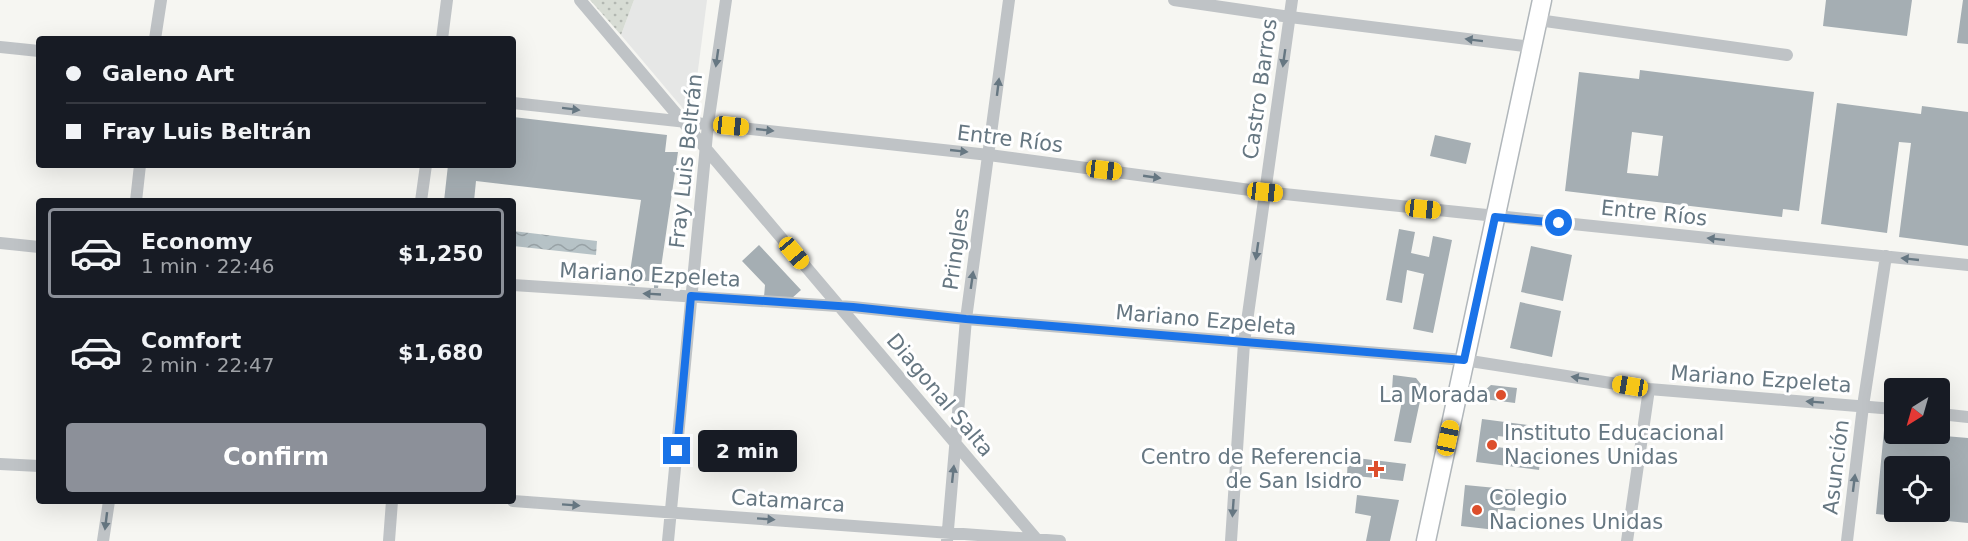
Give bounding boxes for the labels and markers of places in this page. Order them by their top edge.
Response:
place label: La Morada [1379,383,1489,407]
marker: La Morada [1494,388,1508,402]
place label: Instituto Educacional Naciones Unidas [1504,421,1724,469]
marker: Instituto Educacional Naciones Unidas [1485,438,1499,452]
place label: Centro de Referencia de San Isidro [1141,445,1362,493]
marker: Centro de Referencia de San Isidro [1367,460,1385,478]
place label: Colegio Naciones Unidas [1489,486,1663,534]
marker: Colegio Naciones Unidas [1470,503,1484,517]

